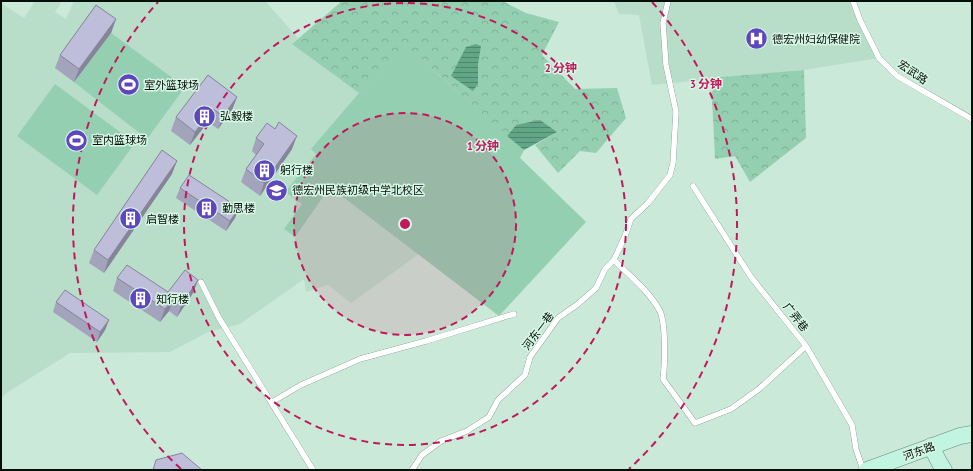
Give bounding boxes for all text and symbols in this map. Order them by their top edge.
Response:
hospital icon: 德宏州妇幼保健院 [744,26,770,52]
place label: 德宏州妇幼保健院 [772,32,860,46]
street label: 宏武路 [895,57,931,87]
text: 2 分钟 [545,60,577,75]
sports icon: 室外篮球场 [116,72,142,98]
text: 3 分钟 [690,76,722,91]
place label: 室外篮球场 [144,78,199,92]
building icon: 弘毅楼 [192,103,218,129]
place label: 弘毅楼 [220,109,253,123]
sports icon: 室内篮球场 [63,127,89,153]
place label: 室内篮球场 [92,133,147,147]
text: 1 分钟 [467,138,499,153]
building icon: 躬行楼 [251,157,277,183]
place label: 躬行楼 [280,163,313,177]
school or university icon: 德宏州民族初级中学北校区 [264,177,290,203]
place label: 德宏州民族初级中学北校区 [292,183,424,197]
building icon: 勤思楼 [193,195,219,221]
place label: 勤思楼 [222,201,255,215]
building icon: 启智楼 [117,206,143,232]
place label: 启智楼 [146,212,179,226]
centre of rings [398,217,412,231]
building icon: 知行楼 [127,286,153,312]
place label: 知行楼 [156,292,189,306]
street label: 广弄巷 [780,300,812,334]
street label: 河东一巷 [519,309,557,353]
street label: 河东路 [901,439,937,463]

